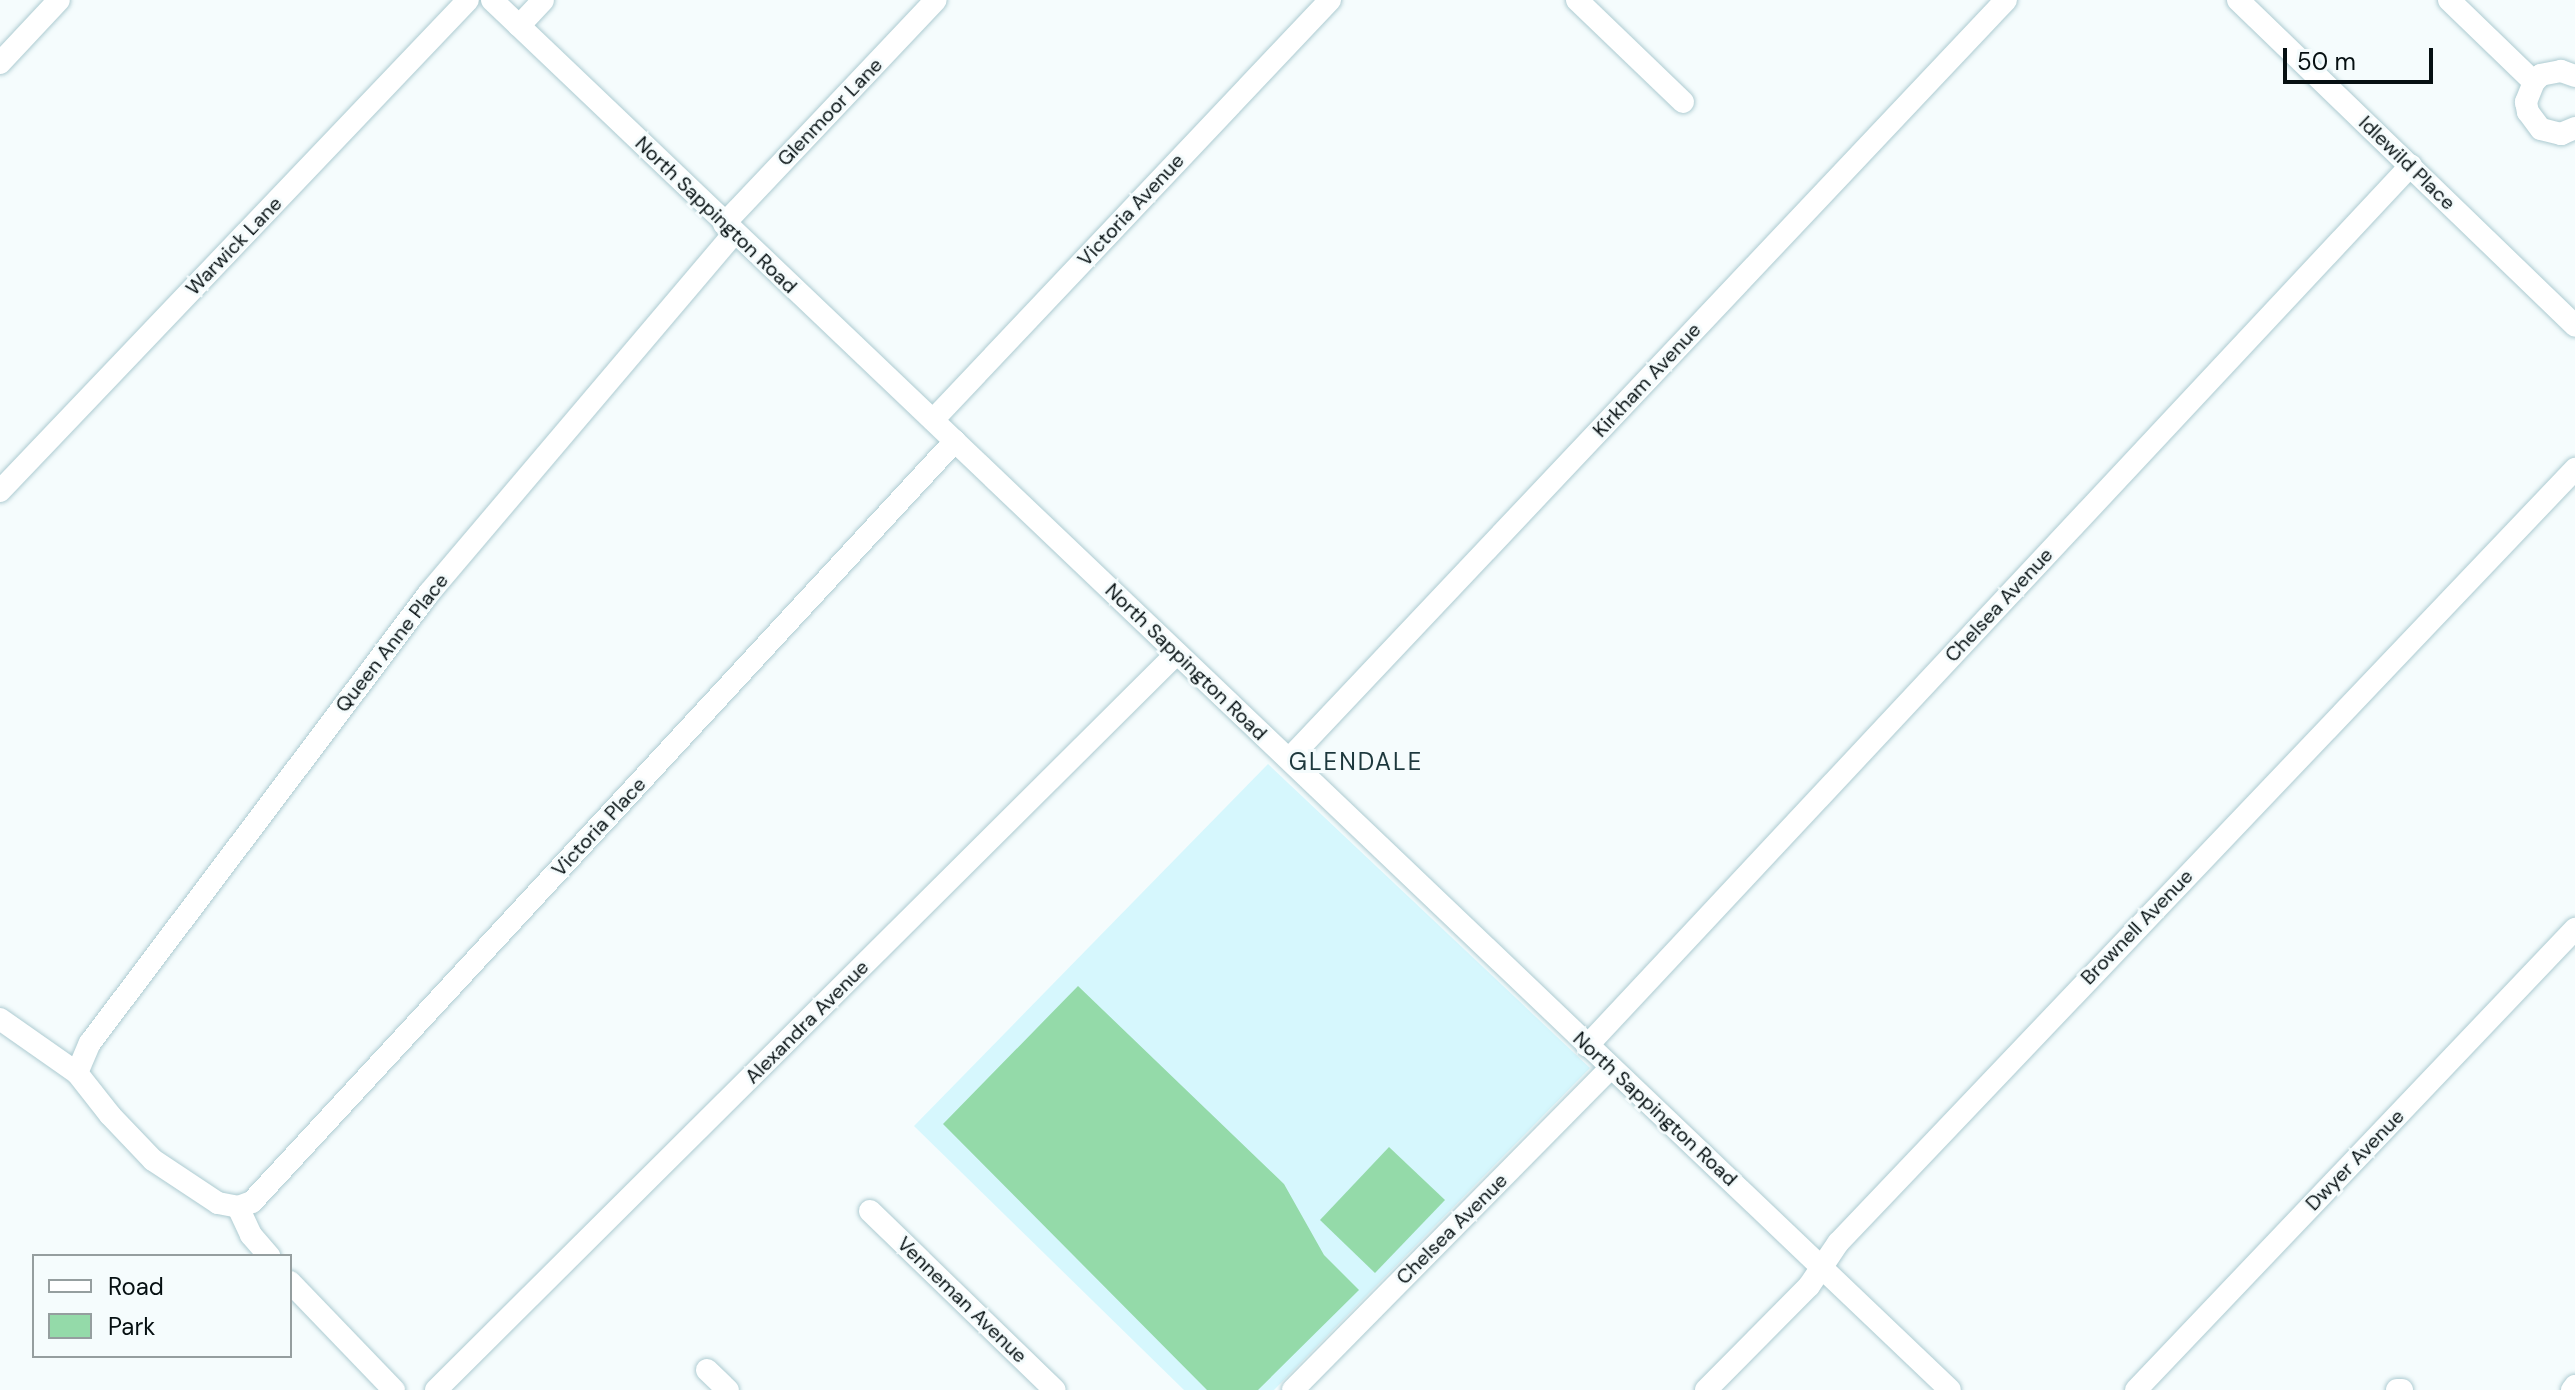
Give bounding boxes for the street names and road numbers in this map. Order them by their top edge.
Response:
street label: Glenmoor Lane [772,53,888,171]
street label: Idlewild Place [2354,111,2460,215]
street label: North Sappington Road [630,132,802,298]
street label: Victoria Avenue [1073,149,1189,271]
street label: Warwick Lane [181,192,287,300]
street label: Kirkham Avenue [1588,318,1706,442]
street label: Chelsea Avenue [1940,543,2058,667]
street label: Queen Anne Place [330,569,454,717]
street label: North Sappington Road [1100,579,1272,745]
street label: Victoria Place [547,772,651,882]
street label: Brownell Avenue [2076,864,2198,990]
street label: Alexandra Avenue [740,955,874,1089]
street label: North Sappington Road [1568,1027,1742,1191]
street label: Dwyer Avenue [2301,1104,2409,1216]
street label: Chelsea Avenue [1391,1168,1513,1290]
street label: Venneman Avenue [892,1232,1032,1368]

